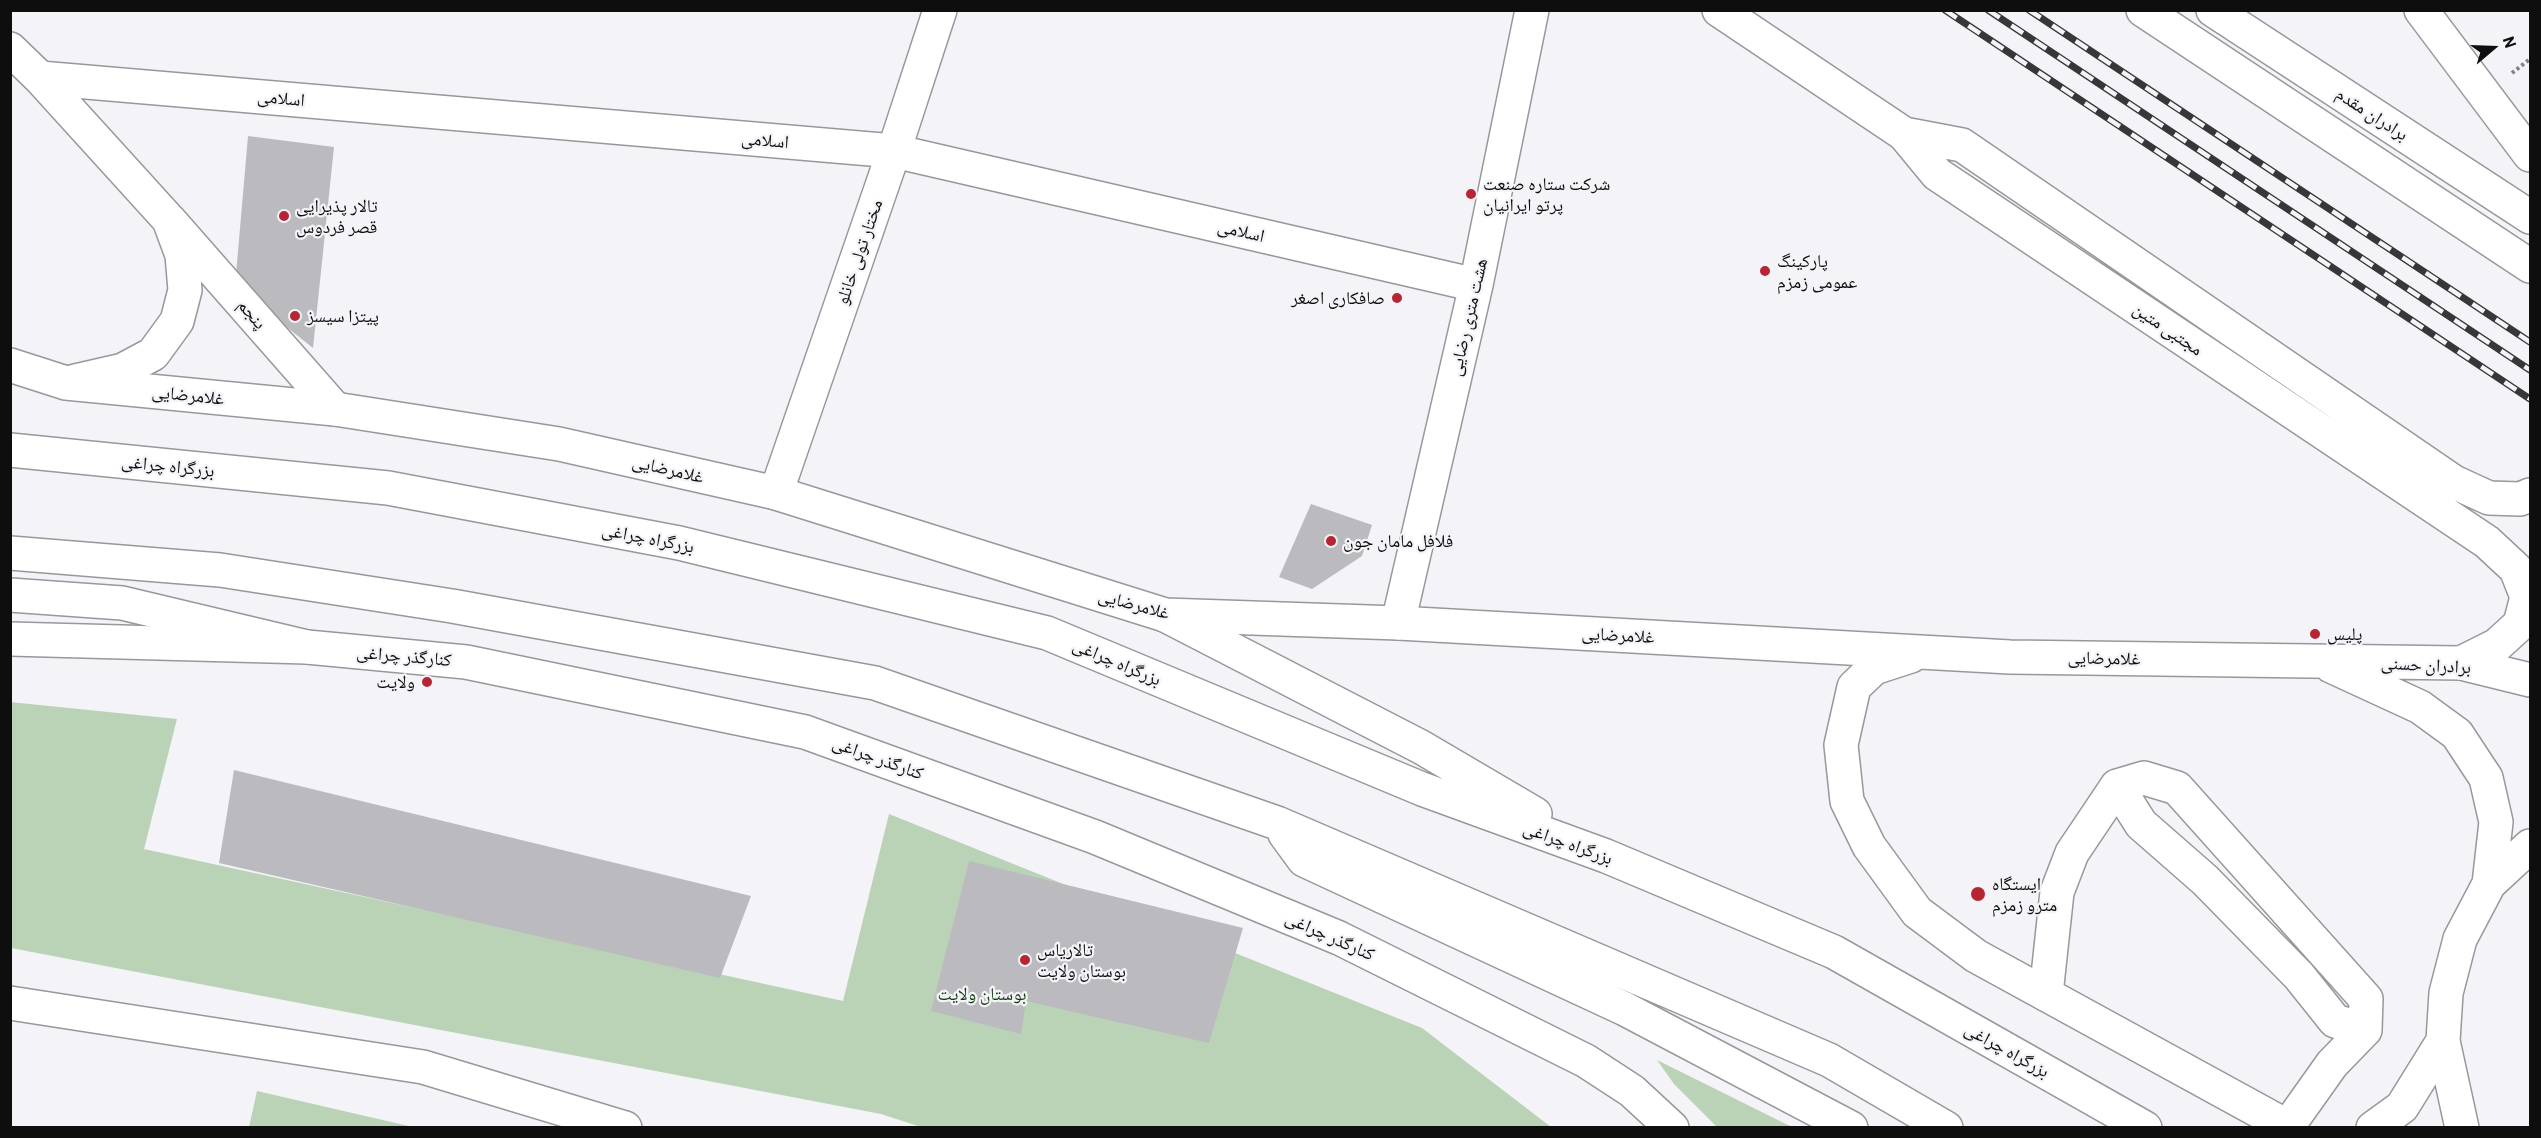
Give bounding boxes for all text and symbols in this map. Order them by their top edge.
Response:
north arrow [2463,18,2523,78]
text: N [2500,34,2521,50]
street label: برادران مقدم [2332,83,2412,145]
street label: اسلامی [256,85,306,111]
street label: اسلامی [740,127,790,153]
place label: شرکت ستاره صنعت پرتو ایرانیان [1483,173,1610,216]
marker: شرکت ستاره صنعت پرتو ایرانیان [1464,187,1478,201]
place label: تالار پذیرایی قصر فردوس [296,195,378,238]
street label: مختار تولی خانلو [831,197,887,307]
marker: تالار پذیرایی قصر فردوس [277,209,291,223]
street label: اسلامی [1215,215,1267,247]
place label: پارکینگ عمومی زمزم [1777,250,1857,292]
street label: هشت متری رضایی [1444,256,1492,378]
marker: پارکینگ عمومی زمزم [1758,264,1772,278]
place label: صافکاری اصغر [1291,287,1385,309]
marker: صافکاری اصغر [1390,291,1404,305]
street label: پنجم [233,294,271,334]
street label: مجتبی متین [2129,298,2207,360]
place label: پیتزا سیسز [307,305,379,327]
marker: پیتزا سیسز [288,309,302,323]
street label: غلامرضایی [151,380,225,410]
street label: بزرگراه چراغی [120,450,216,482]
street label: غلامرضایی [630,450,706,488]
street label: بزرگراه چراغی [600,518,696,558]
place label: فلافل مامان جون [1343,530,1453,552]
marker: فلافل مامان جون [1324,534,1338,548]
street label: غلامرضایی [1096,584,1172,624]
street label: غلامرضایی [1581,622,1655,648]
place label: پلیس [2327,623,2362,645]
marker: پلیس [2308,627,2322,641]
street label: بزرگراه چراغی [1070,634,1164,690]
street label: کنارگذر چراغی [356,641,452,671]
street label: غلامرضایی [2067,647,2141,669]
street label: برادران حسنی [2380,652,2472,678]
place label: ولایت [376,671,415,693]
marker: ولایت [420,675,434,689]
street label: کنارگذر چراغی [830,732,926,784]
street label: بزرگراه چراغی [1520,817,1616,869]
place label: ایستگاه مترو زمزم [1992,873,2057,916]
marker: ایستگاه مترو زمزم [1969,885,1987,903]
street label: کنارگذر چراغی [1282,907,1378,965]
place label: تالاریاس بوستان ولایت [1037,939,1126,982]
marker: تالاریاس بوستان ولایت [1018,953,1032,967]
park label: بوستان ولایت [937,983,1027,1005]
street label: بزرگراه چراغی [1961,1018,2053,1082]

